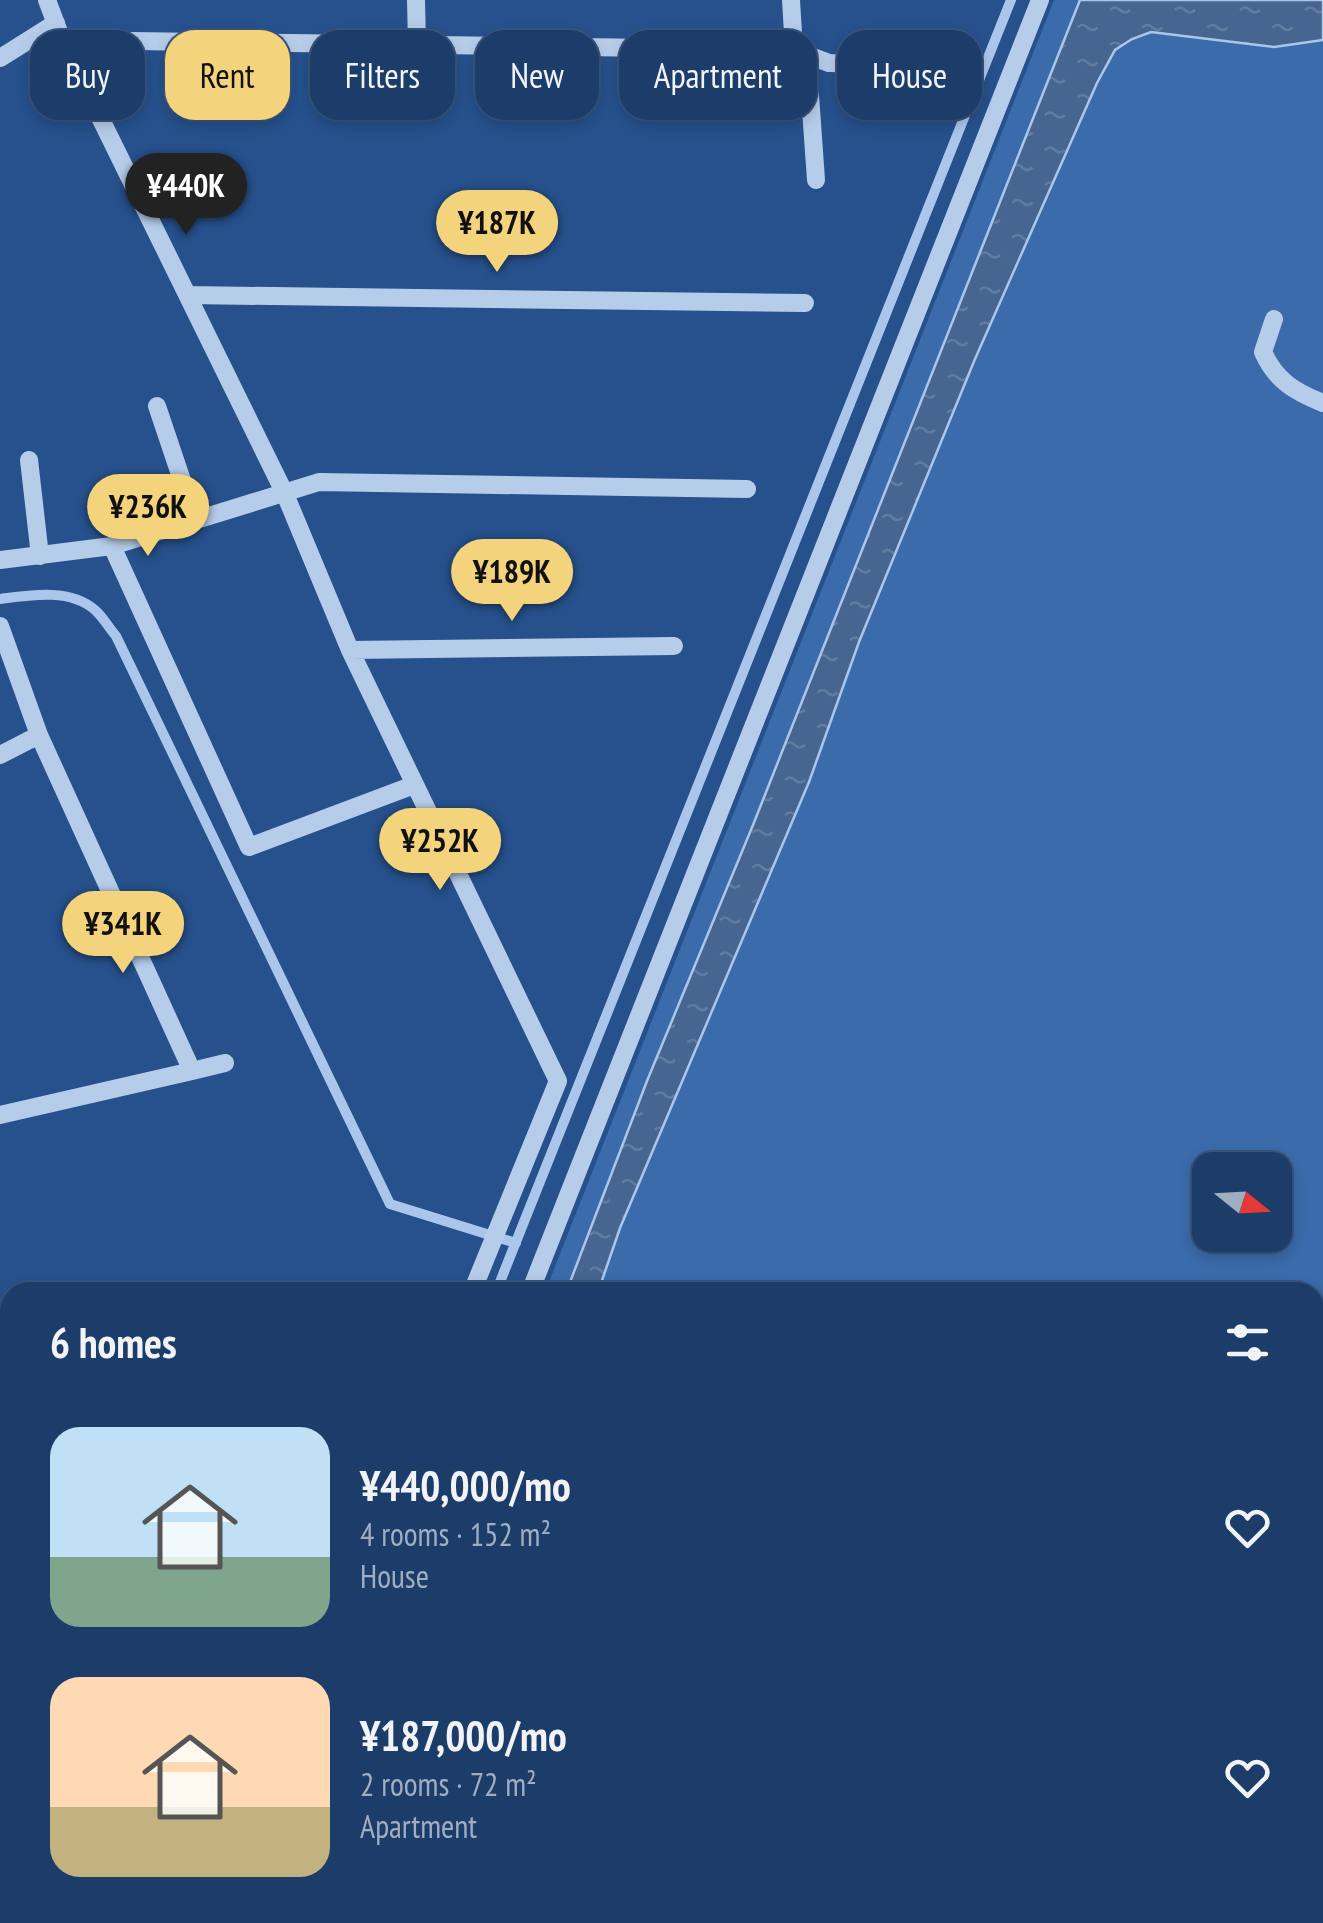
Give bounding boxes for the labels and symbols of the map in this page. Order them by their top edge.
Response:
pin: ¥440K [116,153,256,238]
pin: ¥187K [427,190,567,275]
pin: ¥236K [78,474,218,559]
pin: ¥189K [442,539,582,624]
pin: ¥252K [370,808,510,893]
pin: ¥341K [53,891,193,976]
north arrow [1192,1152,1292,1252]

